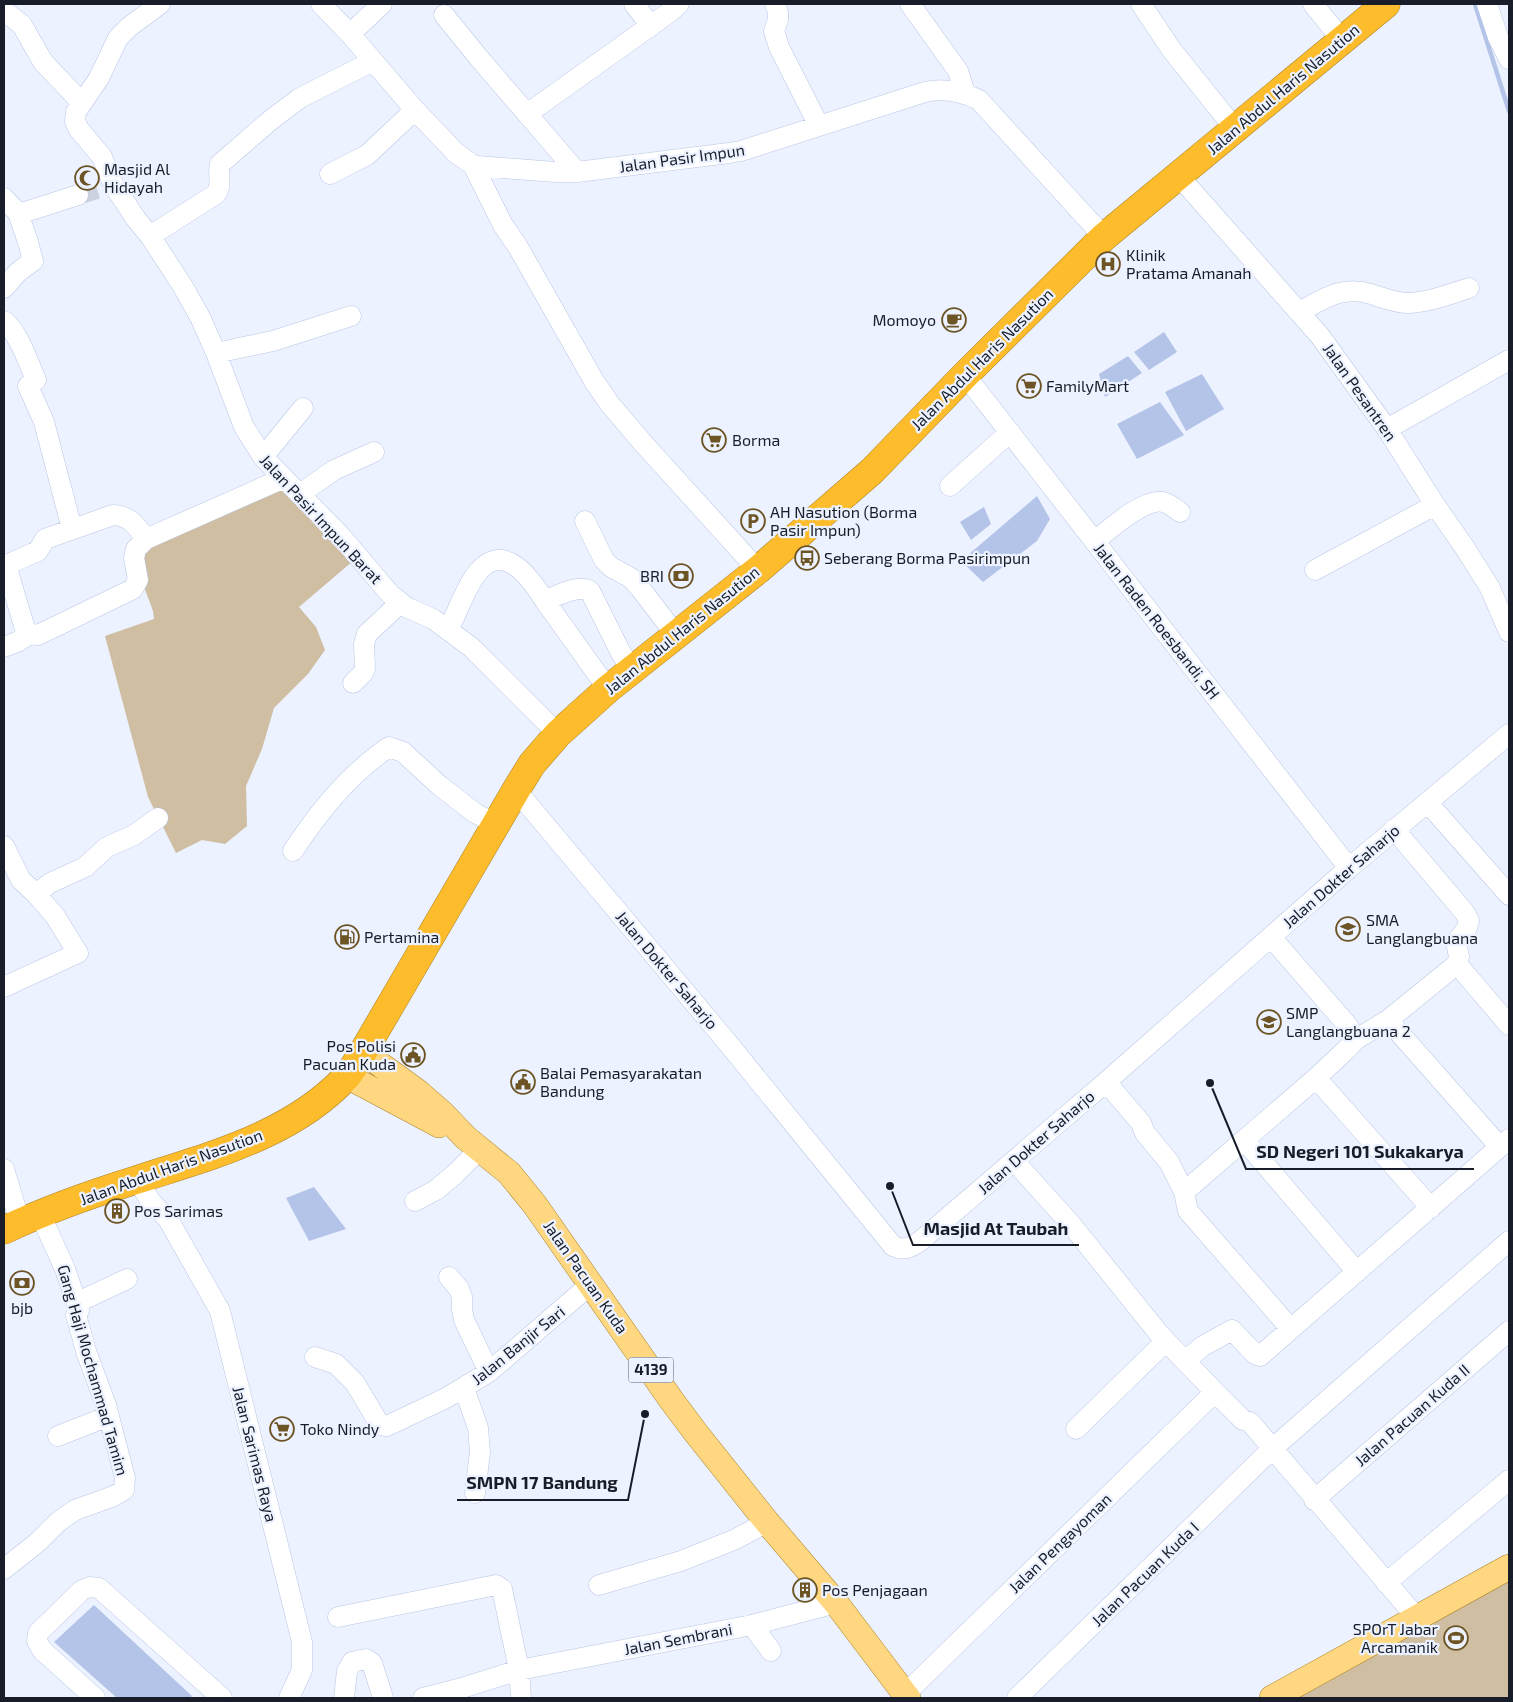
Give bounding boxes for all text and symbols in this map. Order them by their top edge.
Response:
street label: Jalan Abdul Haris Nasution [1203,19,1363,158]
street label: Jalan Pasir Impun [618,139,746,176]
place label: Masjid Al Hidayah [104,159,170,196]
mosque icon: Masjid Al Hidayah [74,165,100,191]
place label: Klinik Pratama Amanah [1126,245,1252,282]
hospital icon: Klinik Pratama Amanah [1095,251,1121,277]
street label: Jalan Abdul Haris Nasution [907,284,1057,434]
cafe icon: Momoyo [941,307,967,333]
place label: Momoyo [872,310,936,329]
street label: Jalan Pesantren [1320,339,1401,444]
supermarket icon: FamilyMart [1016,373,1042,399]
place label: FamilyMart [1046,376,1129,395]
supermarket icon: Borma [701,427,727,453]
place label: Borma [732,430,780,449]
street label: Jalan Pasir Impun Barat [256,450,386,587]
place label: AH Nasution (Borma Pasir Impun) [770,502,917,539]
parking icon: AH Nasution (Borma Pasir Impun) [740,508,766,534]
street label: Jalan Raden Roesbandi, SH [1091,539,1224,702]
bus stop icon: Seberang Borma Pasirimpun [794,545,820,571]
place label: Seberang Borma Pasirimpun [824,548,1030,567]
street label: Jalan Abdul Haris Nasution [601,562,763,698]
bank icon: BRI [668,563,694,589]
place label: BRI [640,566,664,585]
street label: Jalan Dokter Saharjo [1279,820,1403,932]
street label: Jalan Dokter Saharjo [612,907,722,1033]
place label: SMA Langlangbuana [1366,910,1478,947]
school or university icon: SMA Langlangbuana [1335,916,1361,942]
fuel station icon: Pertamina [334,924,360,950]
place label: Pertamina [364,927,439,946]
place label: SMP Langlangbuana 2 [1286,1003,1411,1040]
school or university icon: SMP Langlangbuana 2 [1256,1009,1282,1035]
place label: Pos Polisi Pacuan Kuda [303,1036,396,1073]
public building icon: Pos Polisi Pacuan Kuda [400,1042,426,1068]
place label: Balai Pemasyarakatan Bandung [540,1063,702,1100]
public building icon: Balai Pemasyarakatan Bandung [510,1069,536,1095]
street label: Jalan Dokter Saharjo [974,1086,1098,1198]
street label: Jalan Abdul Haris Nasution [77,1125,265,1208]
callout: SD Negeri 101 Sukakarya [1246,1136,1474,1169]
text: SD Negeri 101 Sukakarya [1256,1140,1464,1162]
building icon: Pos Sarimas [104,1198,130,1224]
place label: Pos Sarimas [134,1201,223,1220]
callout: Masjid At Taubah [913,1212,1079,1245]
street label: Jalan Pacuan Kuda [540,1216,633,1337]
text: Masjid At Taubah [924,1217,1068,1239]
street label: Gang Haji Mochammad Tamim [53,1262,133,1478]
bank icon: bjb [9,1270,35,1296]
place label: bjb [11,1298,33,1318]
street label: Jalan Banjir Sari [467,1301,569,1389]
road number: 4139 [628,1358,674,1382]
street label: Jalan Pacuan Kuda II [1350,1360,1473,1470]
street label: Jalan Sarimas Raya [229,1384,282,1524]
supermarket icon: Toko Nindy [269,1416,295,1442]
place label: Toko Nindy [300,1419,380,1438]
callout: SMPN 17 Bandung [457,1467,628,1500]
text: SMPN 17 Bandung [466,1471,618,1493]
street label: Jalan Pengayoman [1004,1489,1115,1596]
street label: Jalan Pacuan Kuda I [1087,1518,1202,1630]
building icon: Pos Penjagaan [792,1577,818,1603]
place label: Pos Penjagaan [822,1580,928,1600]
street label: Jalan Sembrani [622,1619,734,1658]
place label: SPOrT Jabar Arcamanik [1353,1619,1439,1656]
sports icon: SPOrT Jabar Arcamanik [1443,1625,1469,1651]

